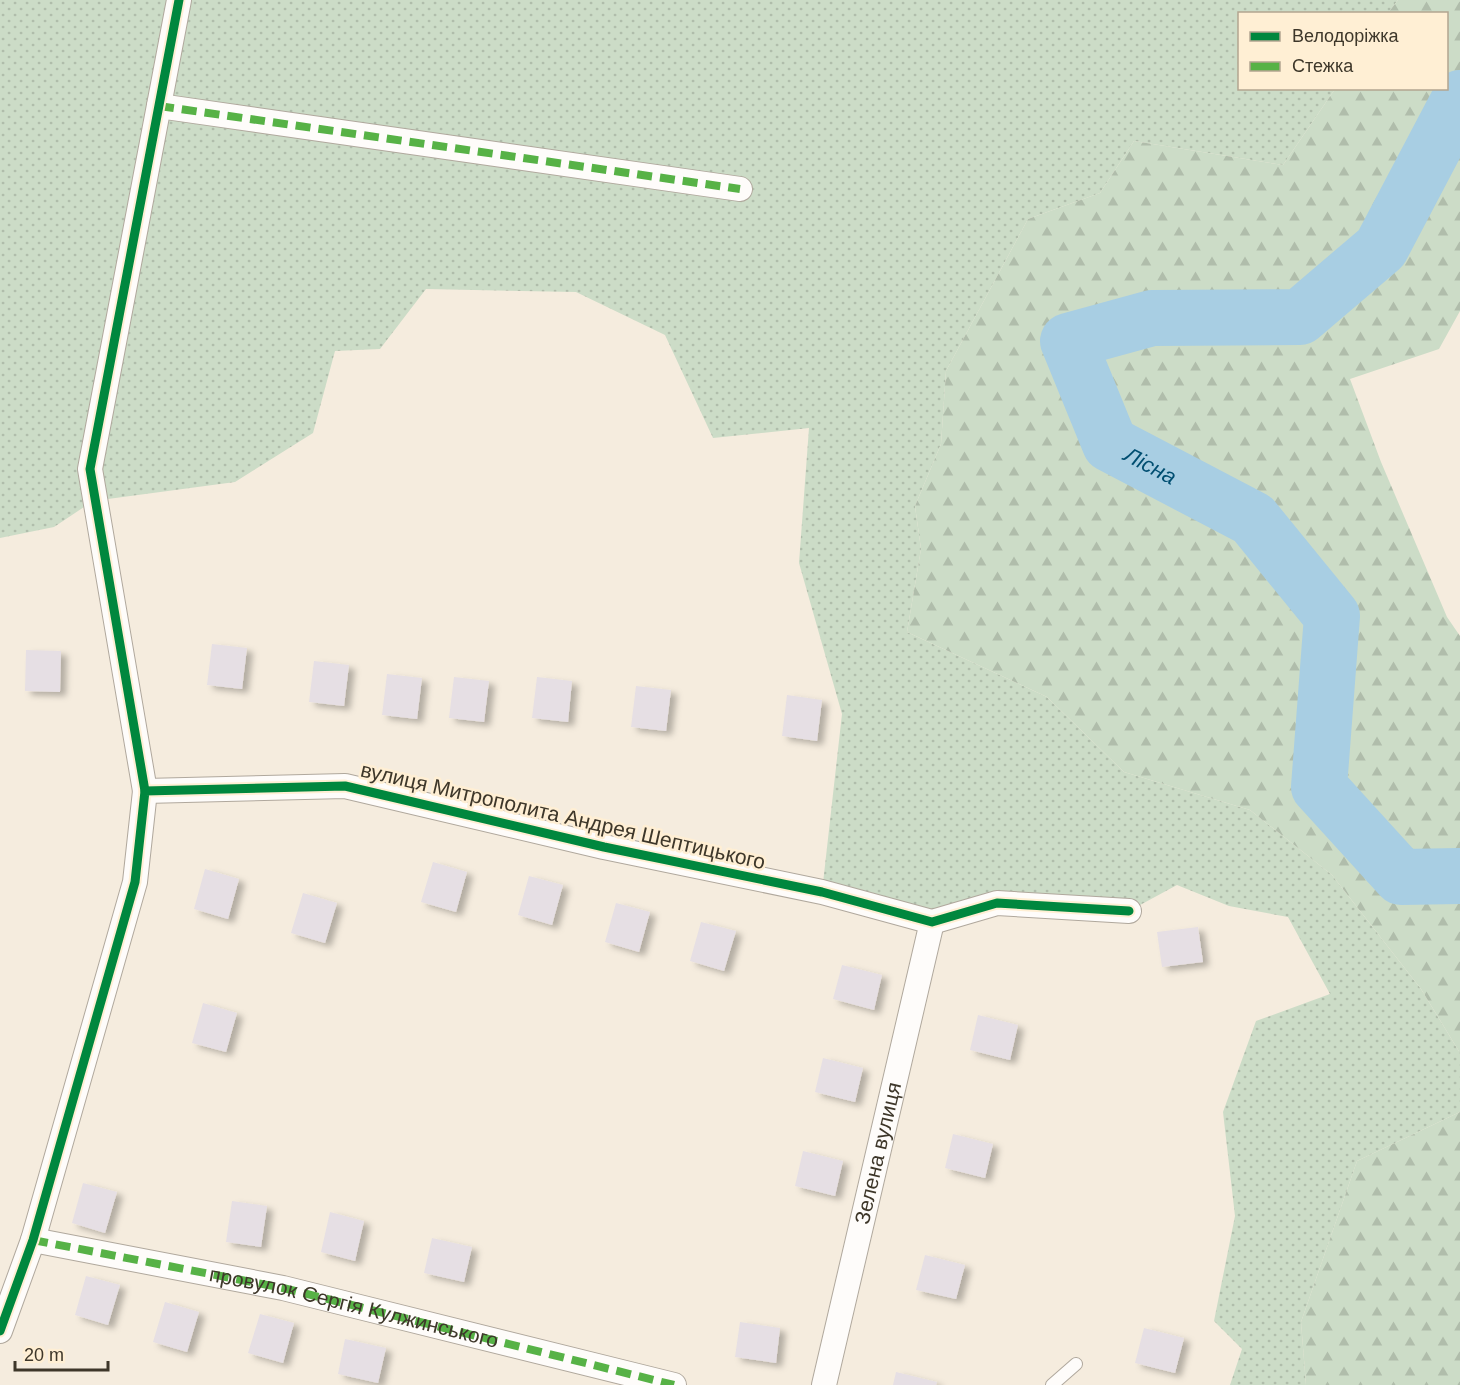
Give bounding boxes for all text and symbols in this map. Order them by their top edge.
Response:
legend [1238,12,1448,90]
text: Велодоріжка [1292,26,1400,46]
text: Стежка [1292,56,1354,76]
water label: Лісна [1118,441,1181,490]
street label: вулиця Митрополита Андрея Шептицького [359,758,768,873]
street label: Зелена вулиця [850,1080,905,1226]
street label: провулок Сергія Кулжинського [208,1262,501,1352]
scale bar [15,1334,108,1372]
text: 20 m [24,1345,64,1365]

